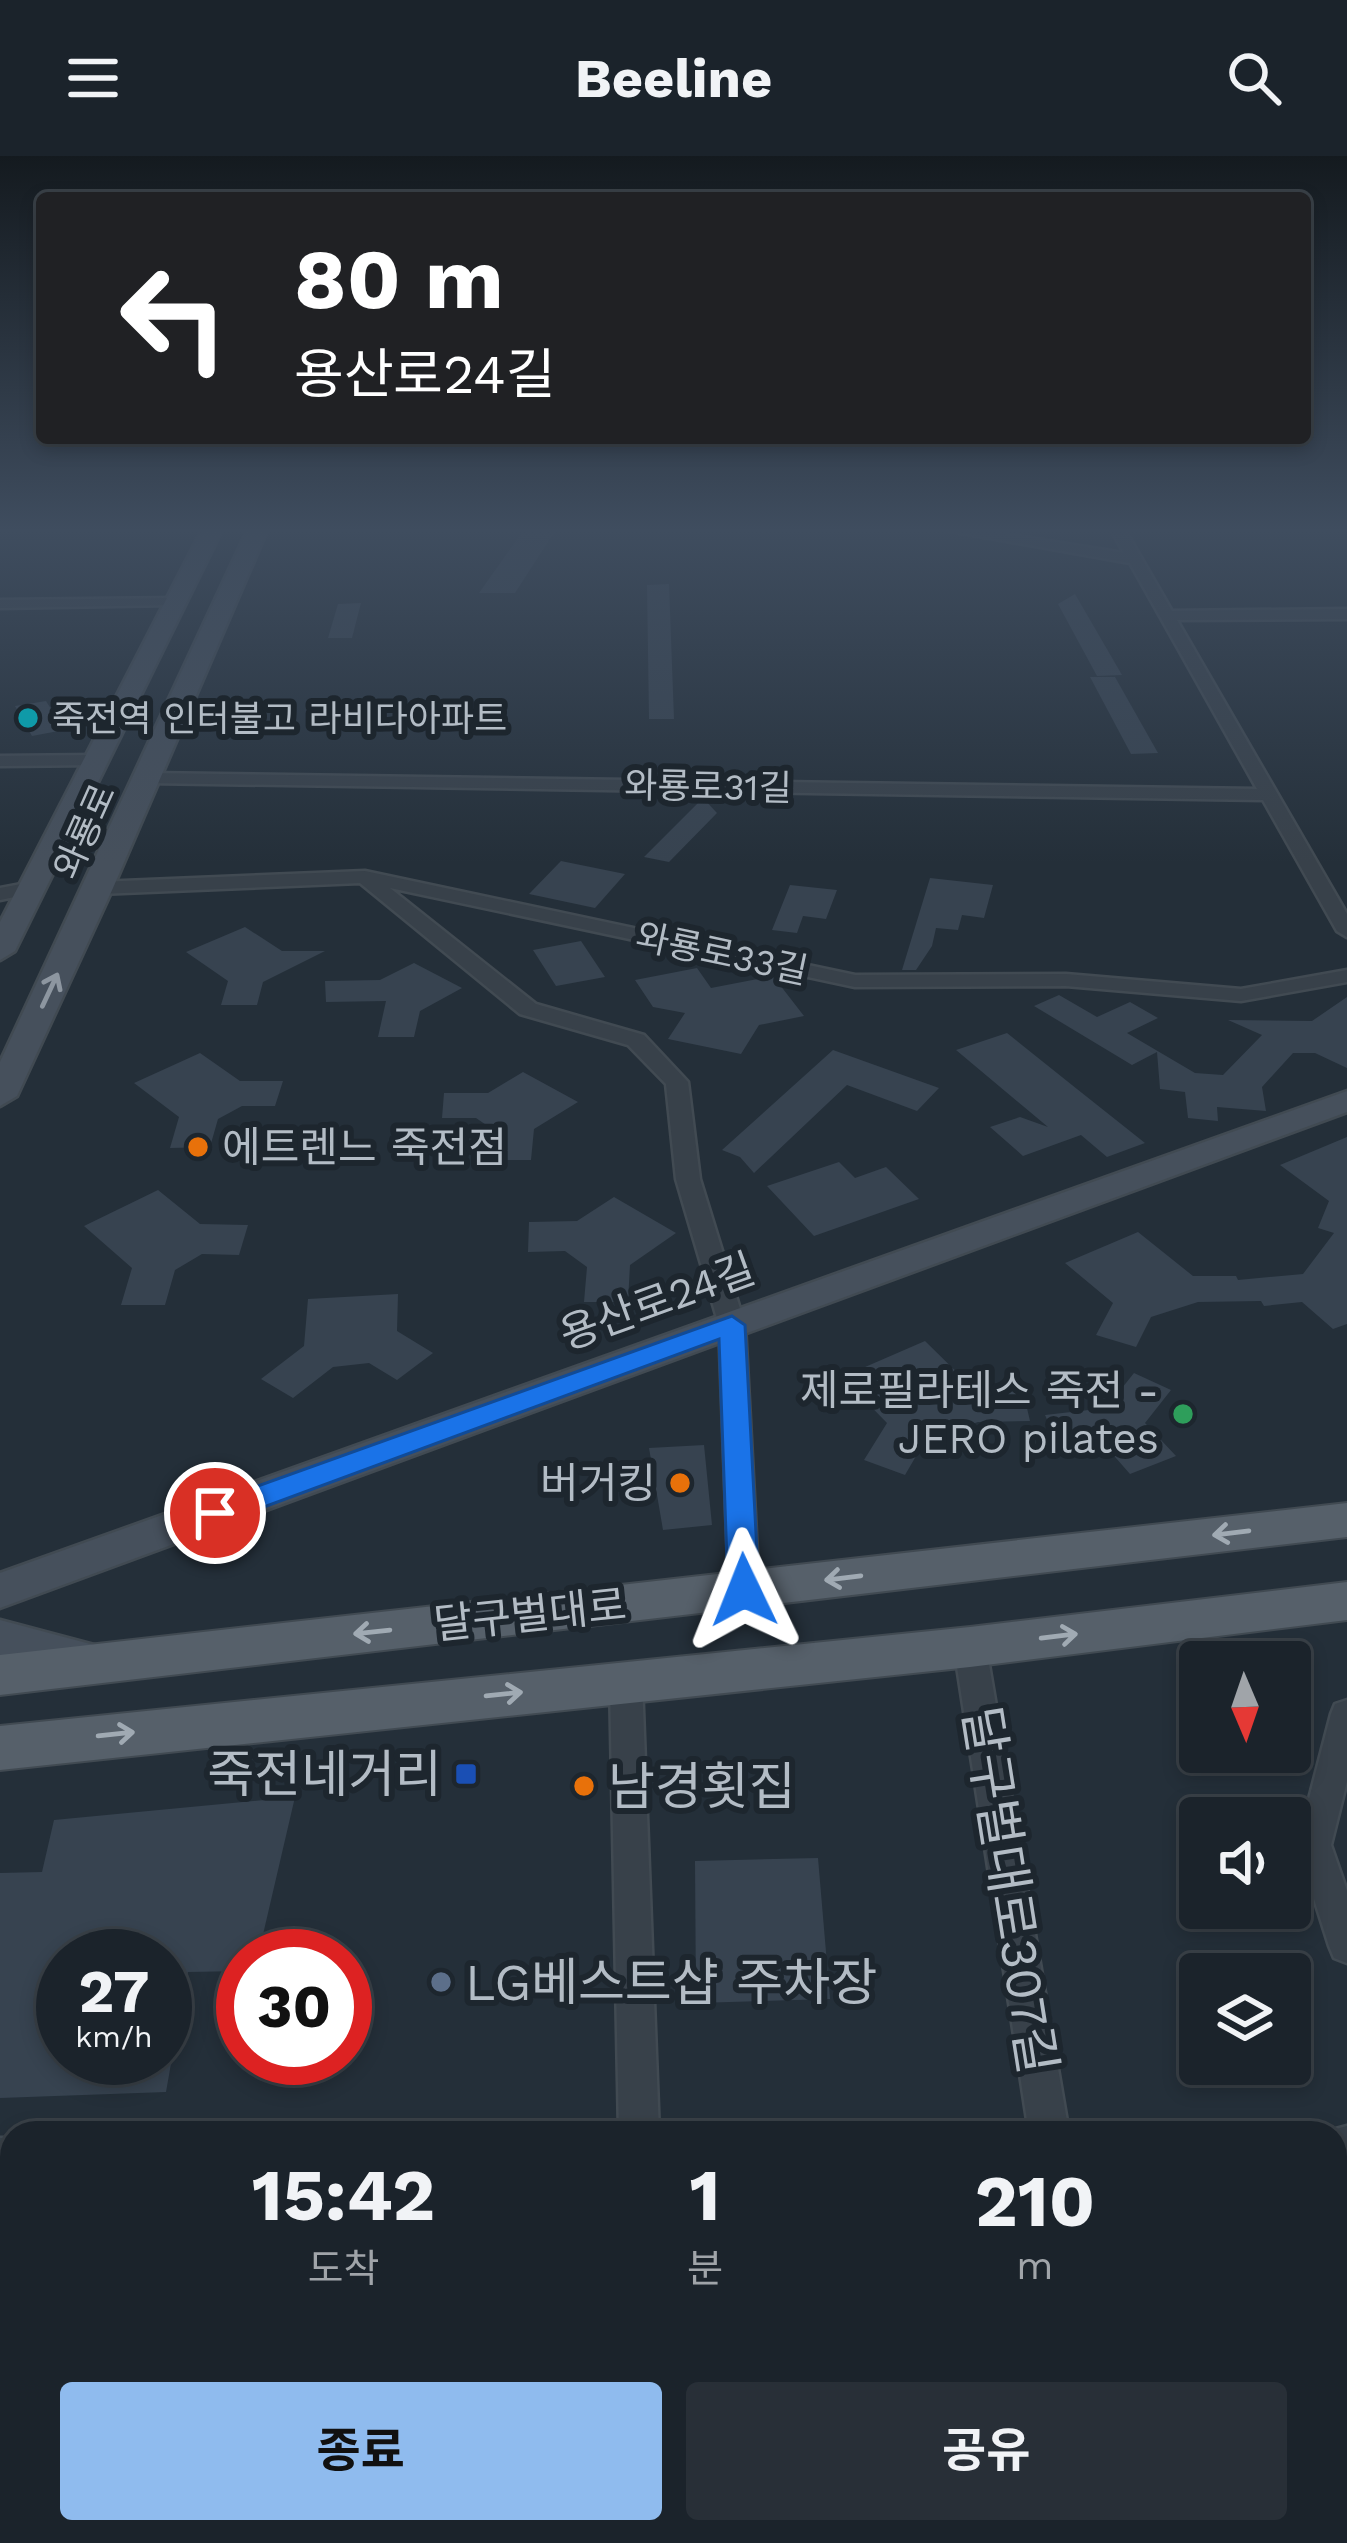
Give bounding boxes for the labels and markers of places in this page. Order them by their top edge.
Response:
place label: 죽전역 인터불고 라비다아파트 [52,698,507,740]
marker: 죽전역 인터불고 라비다아파트 [15,705,41,731]
place label: 에트렌느 죽전점 [222,1123,507,1172]
marker: 에트렌느 죽전점 [185,1134,211,1160]
place label: 제로필라테스 죽전 - JERO pilates [800,1366,1159,1463]
marker: 제로필라테스 죽전 - JERO pilates [1170,1401,1196,1427]
place label: 버거킹 [540,1459,656,1508]
pin [164,1462,266,1564]
marker: 버거킹 [667,1470,693,1496]
place label: 죽전네거리 [207,1745,442,1804]
place label: 남경횟집 [608,1757,796,1816]
marker: 죽전네거리 [453,1761,479,1787]
marker: 남경횟집 [571,1773,597,1799]
place label: LG베스트샵 주차장 [465,1953,877,2012]
marker: LG베스트샵 주차장 [428,1969,454,1995]

